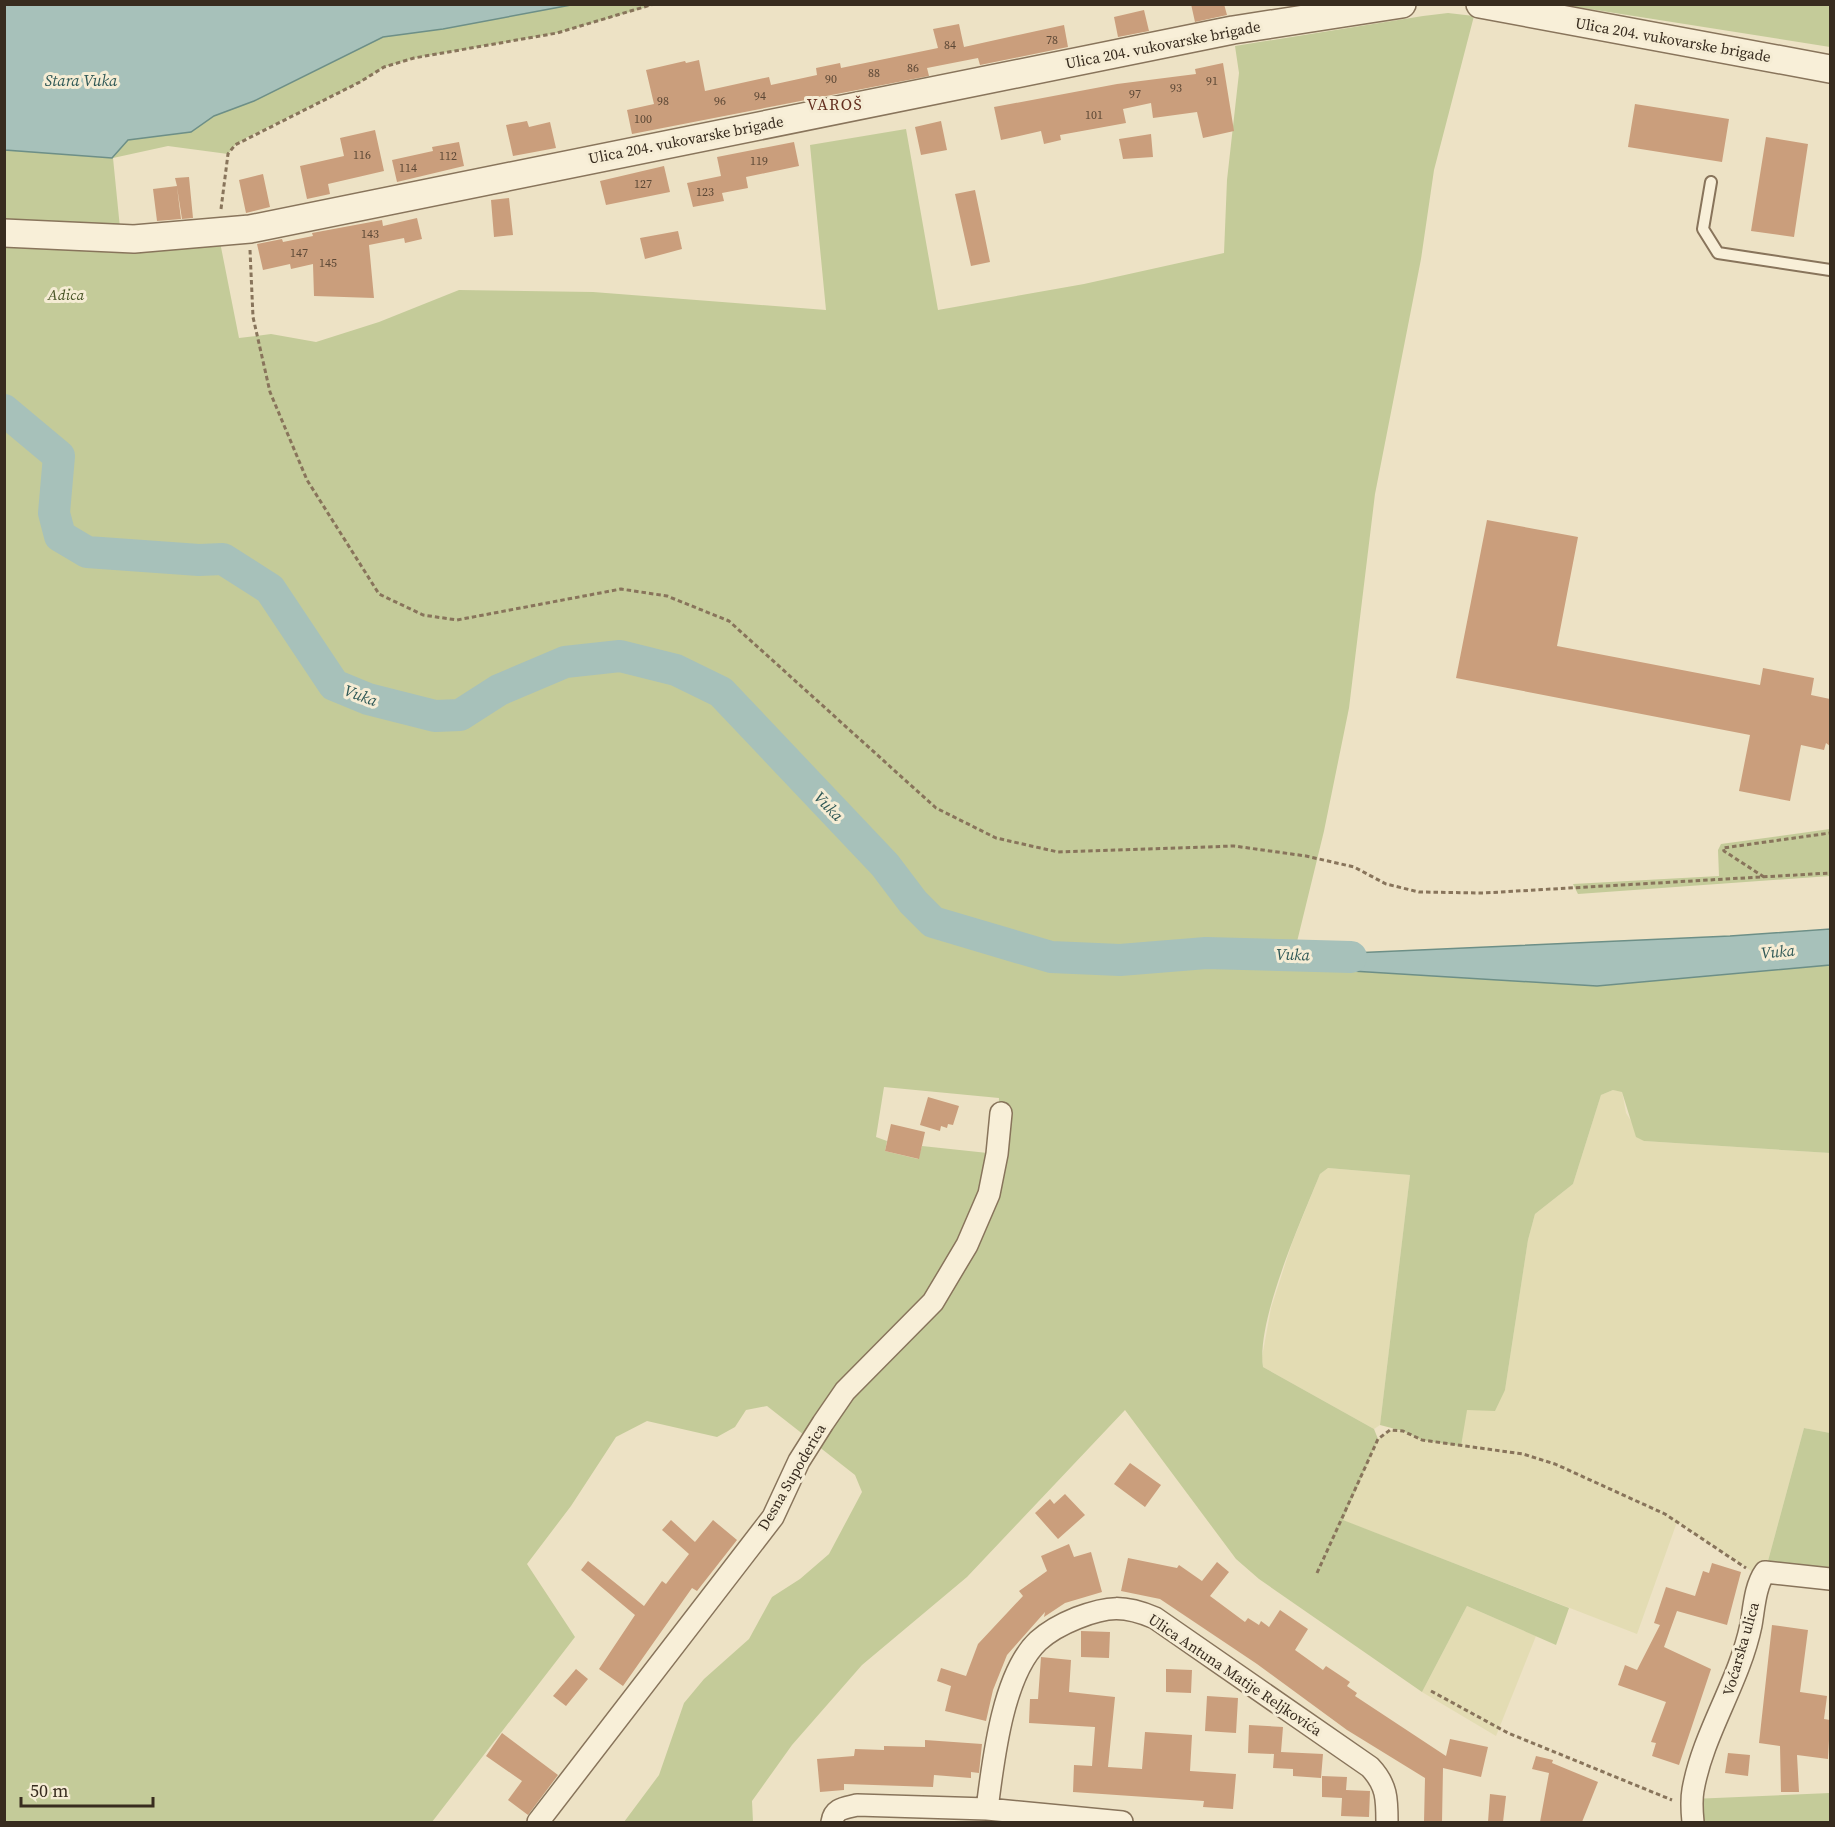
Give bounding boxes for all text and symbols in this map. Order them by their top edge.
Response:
street label: Ulica 204. vukovarske brigade [1574,12,1773,67]
street label: Ulica 204. vukovarske brigade [1063,15,1263,74]
house number: 78 [1046,32,1058,48]
house number: 84 [944,37,956,53]
house number: 86 [907,60,919,76]
house number: 88 [868,65,880,81]
water label: Stara Vuka [45,69,118,91]
house number: 90 [825,71,837,87]
house number: 91 [1206,73,1218,89]
house number: 93 [1170,80,1182,96]
house number: 97 [1129,86,1141,102]
house number: 94 [754,88,766,104]
house number: 98 [657,93,669,109]
house number: 96 [714,93,726,109]
district label: VAROŠ [807,93,863,115]
house number: 101 [1085,107,1103,123]
street label: Ulica 204. vukovarske brigade [586,110,786,169]
house number: 100 [634,111,652,127]
house number: 116 [353,147,371,163]
house number: 112 [439,148,457,164]
house number: 119 [750,153,768,169]
house number: 114 [399,160,417,176]
house number: 127 [634,176,652,192]
house number: 123 [696,184,714,200]
house number: 143 [361,226,379,242]
house number: 147 [290,245,308,261]
house number: 145 [319,255,337,271]
park label: Adica [47,284,84,305]
water label: Vuka [341,679,381,711]
water label: Vuka [809,786,849,826]
water label: Vuka [1760,939,1797,963]
water label: Vuka [1276,943,1311,965]
street label: Desna Supoderica [752,1419,831,1534]
street label: Voćarska ulica [1717,1599,1764,1698]
street label: Ulica Antuna Matije Reljkovića [1144,1608,1327,1741]
scale bar [21,1770,153,1808]
text: 50 m [30,1778,68,1803]

